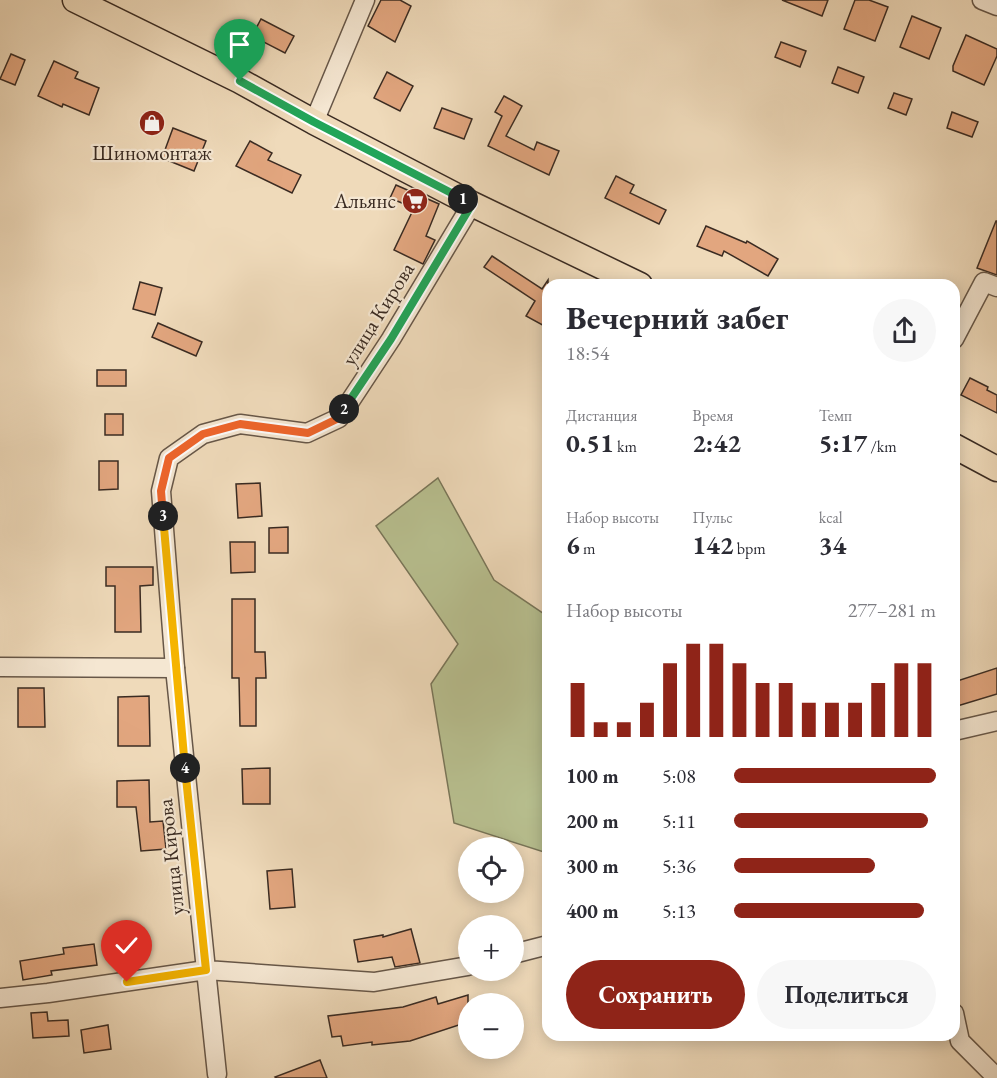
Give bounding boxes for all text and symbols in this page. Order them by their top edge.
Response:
pin [214,19,265,81]
icon: arrive [223,28,256,61]
shop icon: Шиномонтаж [137,108,167,138]
place label: Шиномонтаж [92,139,212,166]
pin: 1 [448,184,478,214]
supermarket icon: Альянс [400,186,430,216]
place label: Альянс [333,187,396,214]
text: 1 [459,188,467,209]
street label: улица Кирова [335,257,420,370]
text: Вечерний забег [566,296,788,339]
button: share [873,299,936,362]
text: 18:54 [566,340,609,366]
pin: 2 [329,394,359,424]
text: 2 [340,398,348,419]
text: Дистанция [566,405,637,426]
text: Время [692,405,733,426]
text: Темп [819,405,852,426]
text: 0.51 [566,426,614,460]
text: 2:42 [692,426,741,460]
text: 5:17 [819,426,867,460]
text: km [614,436,637,457]
text: /km [867,436,897,457]
pin: 3 [148,501,178,531]
text: 3 [159,505,167,526]
text: Набор высоты [566,507,659,528]
text: Пульс [692,507,733,528]
text: kcal [819,507,843,528]
text: 6 [566,528,580,562]
text: 142 [692,528,734,562]
text: 34 [819,528,846,562]
text: m [580,538,595,559]
text: bpm [734,538,766,559]
text: Набор высоты [566,597,682,623]
text: 277–281 m [848,597,936,623]
pin: 4 [170,753,200,783]
text: 4 [181,757,189,778]
text: 100 m [566,763,619,789]
text: 5:08 [662,763,696,789]
street label: улица Кирова [151,797,190,917]
text: 200 m [566,808,619,834]
text: 5:11 [662,808,696,834]
map controls [458,837,524,1059]
button: locate [458,837,524,903]
text: 300 m [566,853,619,879]
text: 5:36 [662,853,696,879]
text: 400 m [566,898,619,924]
text: 5:13 [662,898,696,924]
button: + [458,915,524,981]
pin [101,920,152,982]
icon: check [110,929,143,962]
button: Сохранить [566,960,745,1029]
button: Поделиться [757,960,936,1029]
button: − [458,993,524,1059]

